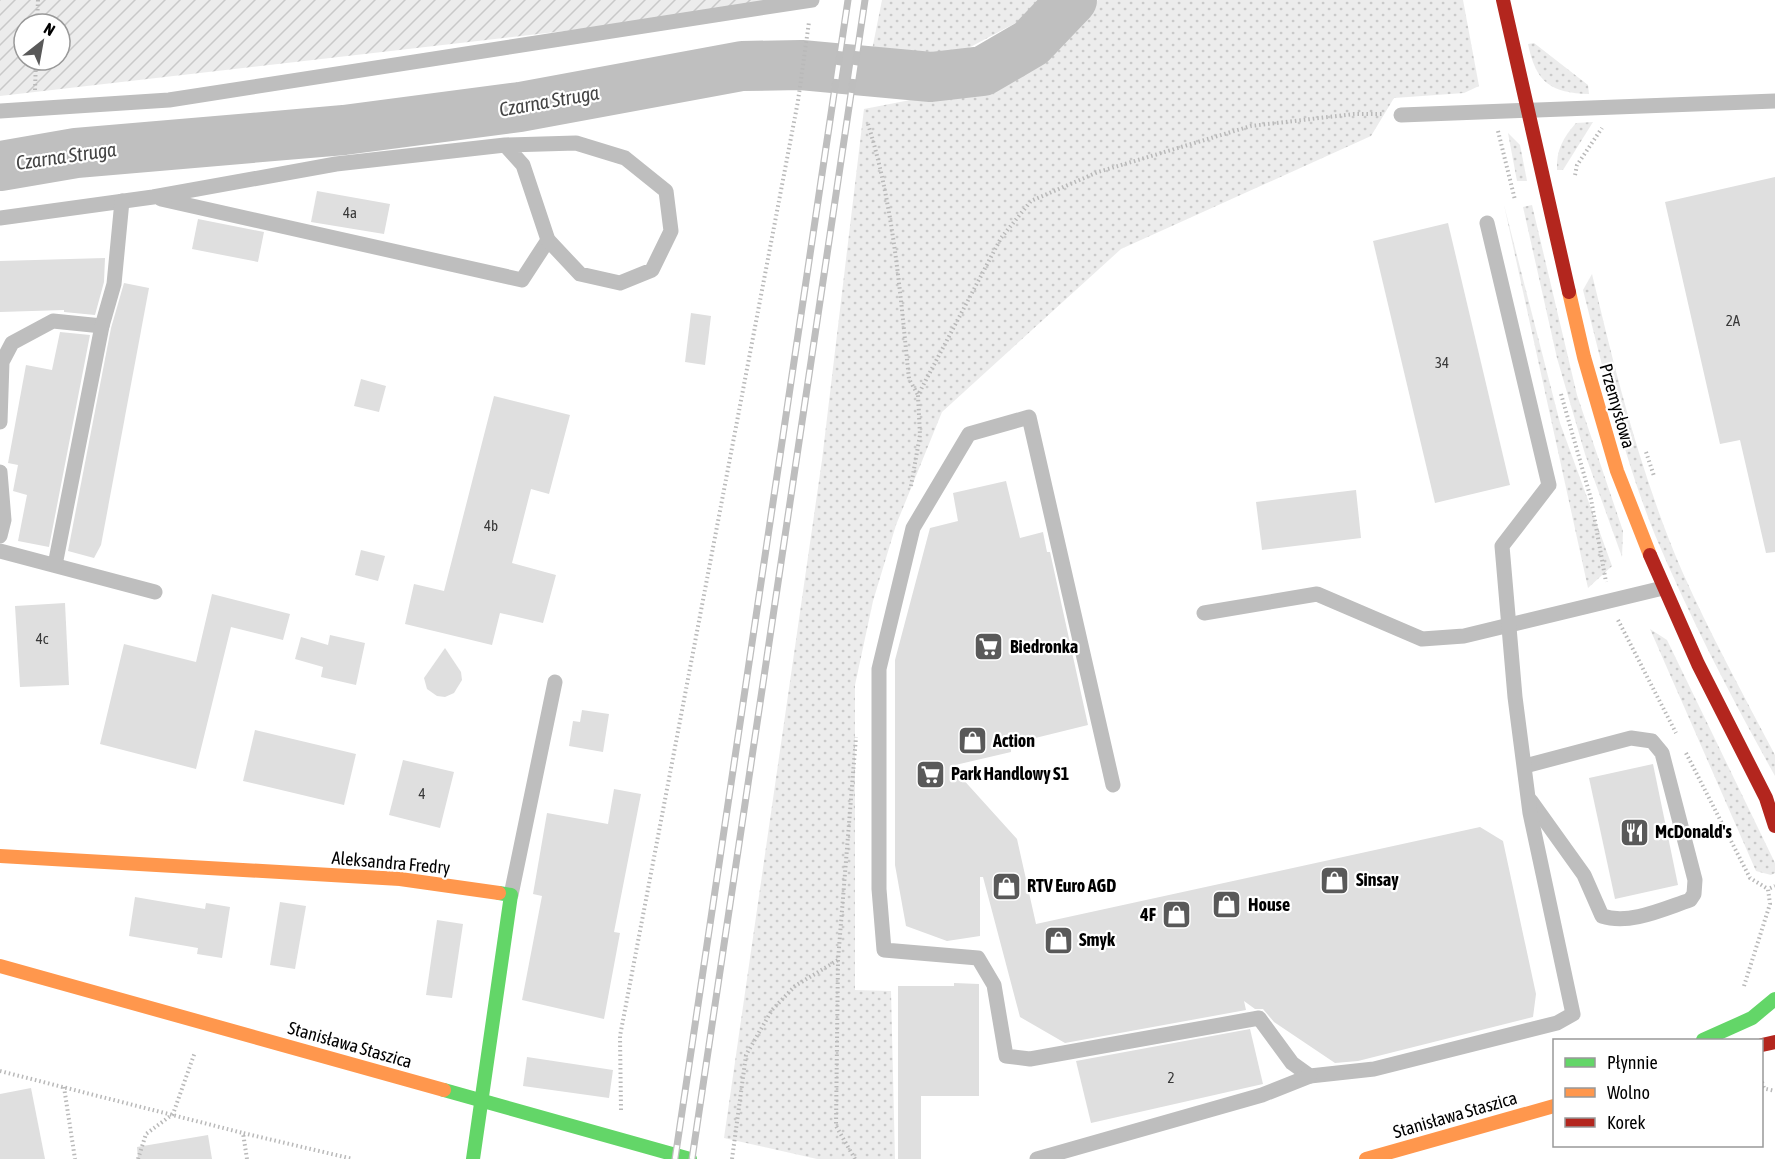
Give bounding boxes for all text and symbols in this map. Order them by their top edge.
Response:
north arrow [12,12,72,72]
text: N [41,19,58,39]
water label: Czarna Struga [497,80,601,121]
water label: Czarna Struga [14,137,118,174]
house number: 4a [343,204,357,221]
house number: 2A [1726,312,1741,329]
house number: 34 [1435,354,1449,371]
street label: Przemysłowa [1595,361,1640,451]
house number: 4b [484,517,498,534]
house number: 4c [36,630,49,647]
supermarket icon: Biedronka [973,631,1005,663]
place label: Biedronka [1010,636,1078,657]
shop icon: Action [956,725,988,757]
place label: Action [992,730,1035,751]
supermarket icon: Park Handlowy S1 [914,758,946,790]
place label: Park Handlowy S1 [951,763,1069,784]
house number: 4 [418,785,426,802]
restaurant icon: McDonald's [1618,816,1650,848]
place label: McDonald's [1655,821,1732,842]
street label: Aleksandra Fredry [331,847,451,878]
shop icon: Sinsay [1319,864,1351,896]
place label: Sinsay [1356,869,1399,890]
shop icon: RTV Euro AGD [990,870,1022,902]
place label: RTV Euro AGD [1027,875,1116,896]
shop icon: House [1211,889,1243,921]
place label: House [1248,894,1290,915]
shop icon: 4F [1161,899,1193,931]
place label: 4F [1139,904,1156,925]
shop icon: Smyk [1042,924,1074,956]
place label: Smyk [1079,929,1116,950]
street label: Stanisława Staszica [286,1017,415,1072]
legend [1553,1039,1763,1147]
text: Płynnie [1607,1052,1658,1073]
house number: 2 [1167,1069,1175,1086]
text: Wolno [1607,1082,1650,1103]
street label: Stanisława Staszica [1390,1087,1519,1142]
text: Korek [1607,1112,1645,1133]

